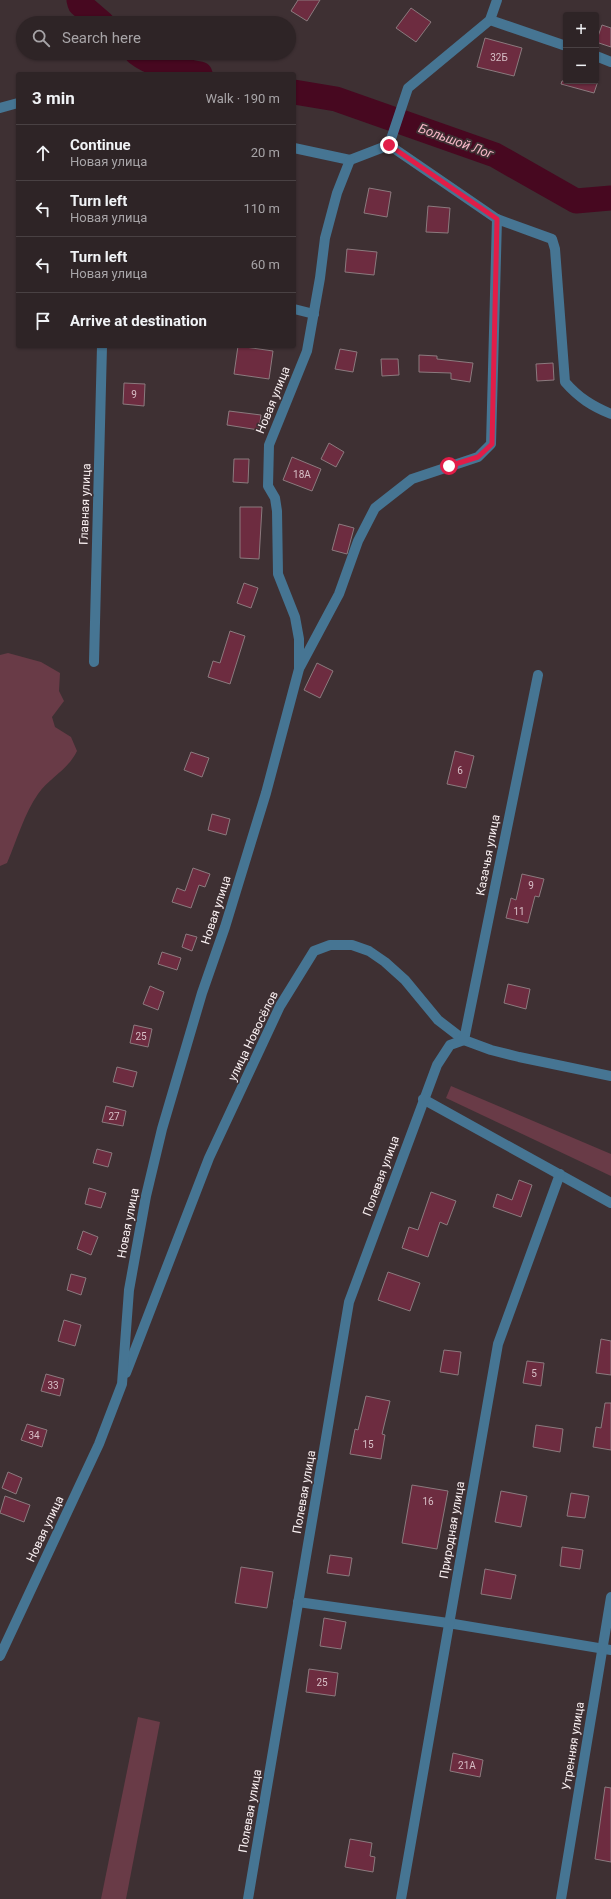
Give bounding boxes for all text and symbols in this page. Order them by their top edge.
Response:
map controls [563,12,599,84]
button: + [563,12,599,48]
search box [16,16,296,60]
icon: search [30,27,52,49]
text: Search here [62,29,141,47]
button: − [563,48,599,84]
house number: 32Б [490,52,508,63]
text: 3 min [32,88,75,108]
text: Walk · 190 m [205,91,280,106]
water label: Большой Лог [417,121,496,162]
text: Continue [70,136,131,154]
route end [380,136,398,154]
icon: ahead [32,142,54,164]
text: 20 m [251,145,280,160]
text: Новая улица [70,154,147,169]
text: Turn left [70,192,127,210]
icon: left [32,198,54,220]
text: 110 m [243,201,280,216]
text: Новая улица [70,210,147,225]
text: Turn left [70,248,127,266]
icon: left [32,254,54,276]
text: 60 m [251,257,280,272]
text: Новая улица [70,266,147,281]
icon: arrive [32,310,54,332]
text: Arrive at destination [70,312,207,330]
street label: Новая улица [253,364,293,436]
house number: 9 [131,389,137,400]
route start [440,457,458,475]
street label: Главная улица [77,463,93,545]
house number: 18А [293,469,311,480]
house number: 6 [457,765,463,776]
street label: Казачья улица [473,813,503,897]
street label: Новая улица [198,874,234,946]
house number: 9 [528,880,534,891]
house number: 11 [513,906,525,917]
street label: улица Новосёлов [225,989,281,1083]
house number: 25 [135,1031,147,1042]
house number: 27 [108,1111,120,1122]
street label: Полевая улица [360,1134,402,1218]
street label: Новая улица [114,1187,142,1259]
house number: 5 [531,1368,537,1379]
house number: 33 [47,1380,59,1391]
house number: 34 [28,1430,40,1441]
house number: 15 [362,1439,374,1450]
street label: Полевая улица [290,1449,318,1535]
street label: Природная улица [437,1480,467,1580]
street label: Новая улица [24,1494,66,1564]
house number: 16 [422,1496,434,1507]
house number: 25 [316,1677,328,1688]
street label: Утренняя улица [559,1701,587,1791]
house number: 21А [458,1760,476,1771]
street label: Полевая улица [236,1768,264,1854]

